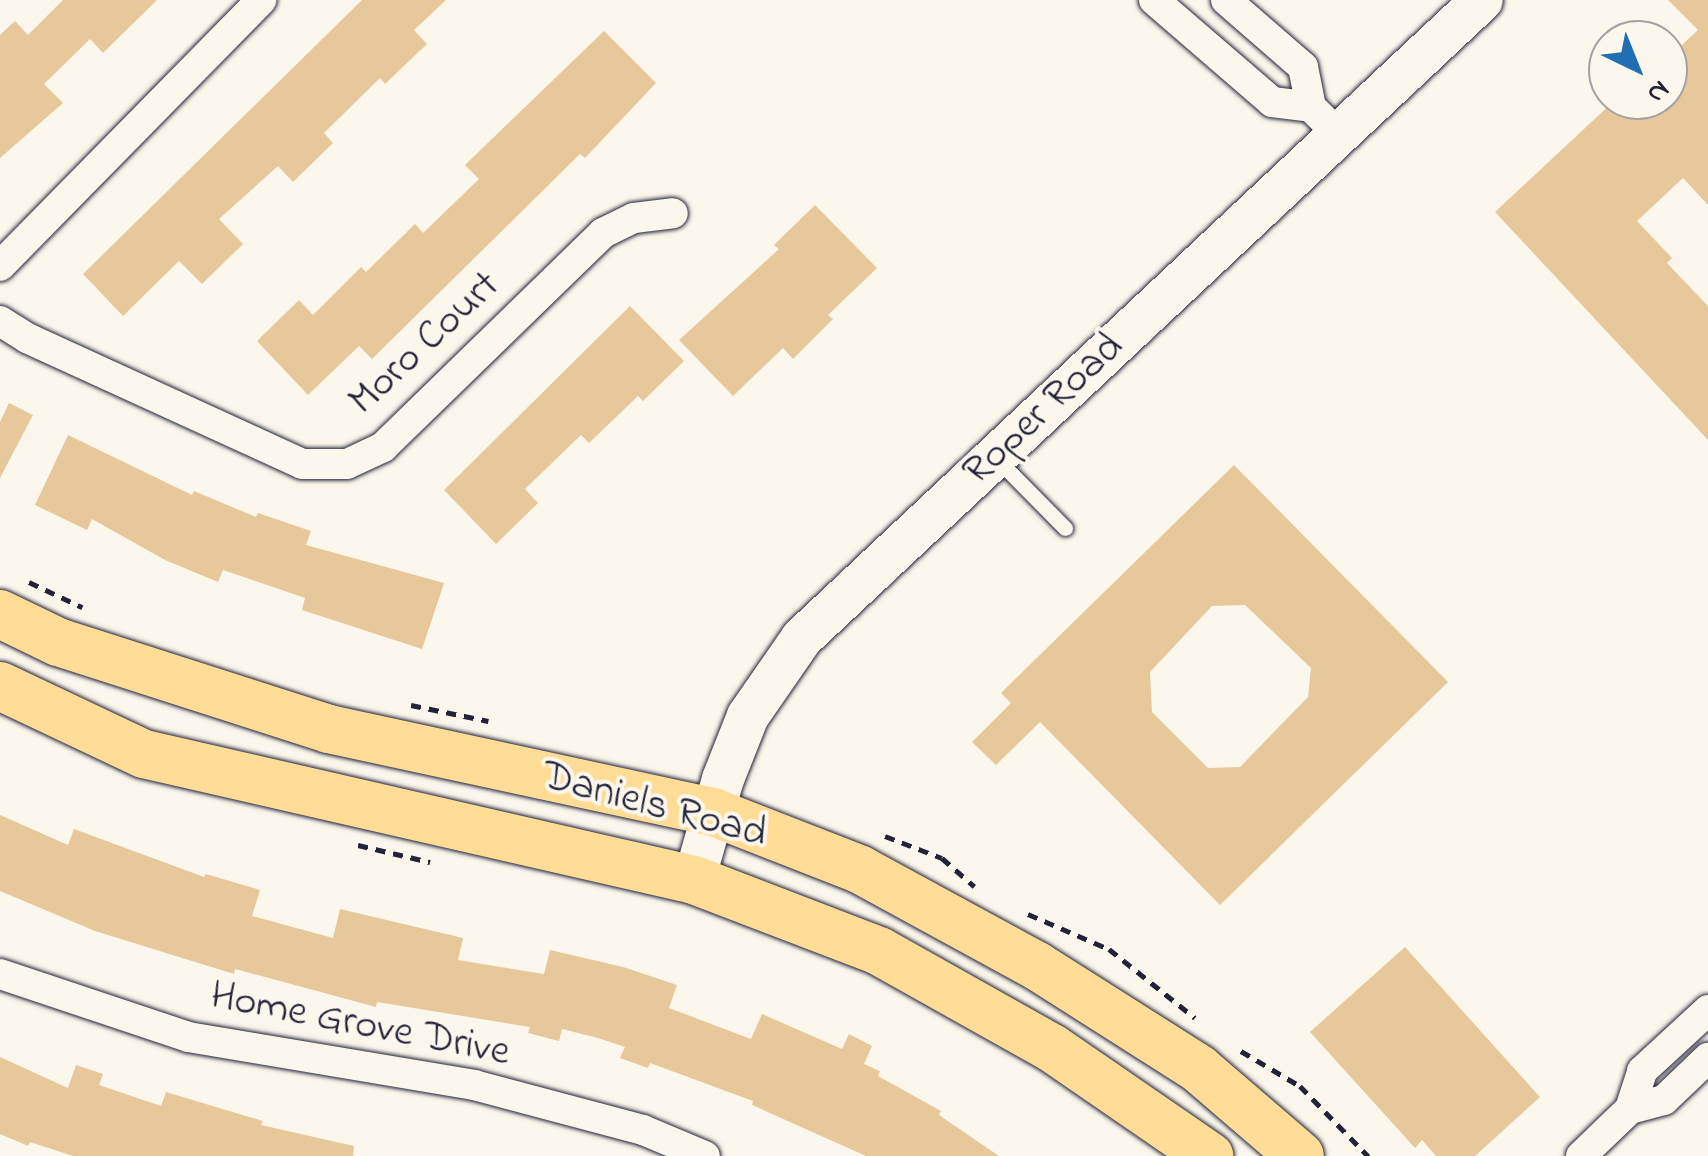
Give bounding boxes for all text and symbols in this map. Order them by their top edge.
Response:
north arrow [1588,20,1688,120]
text: N [1637,69,1678,112]
street label: Moro Court [339,261,511,427]
street label: Roper Road [953,323,1135,497]
street label: Daniels Road [536,752,772,860]
street label: Home Grove Drive [206,971,514,1079]

